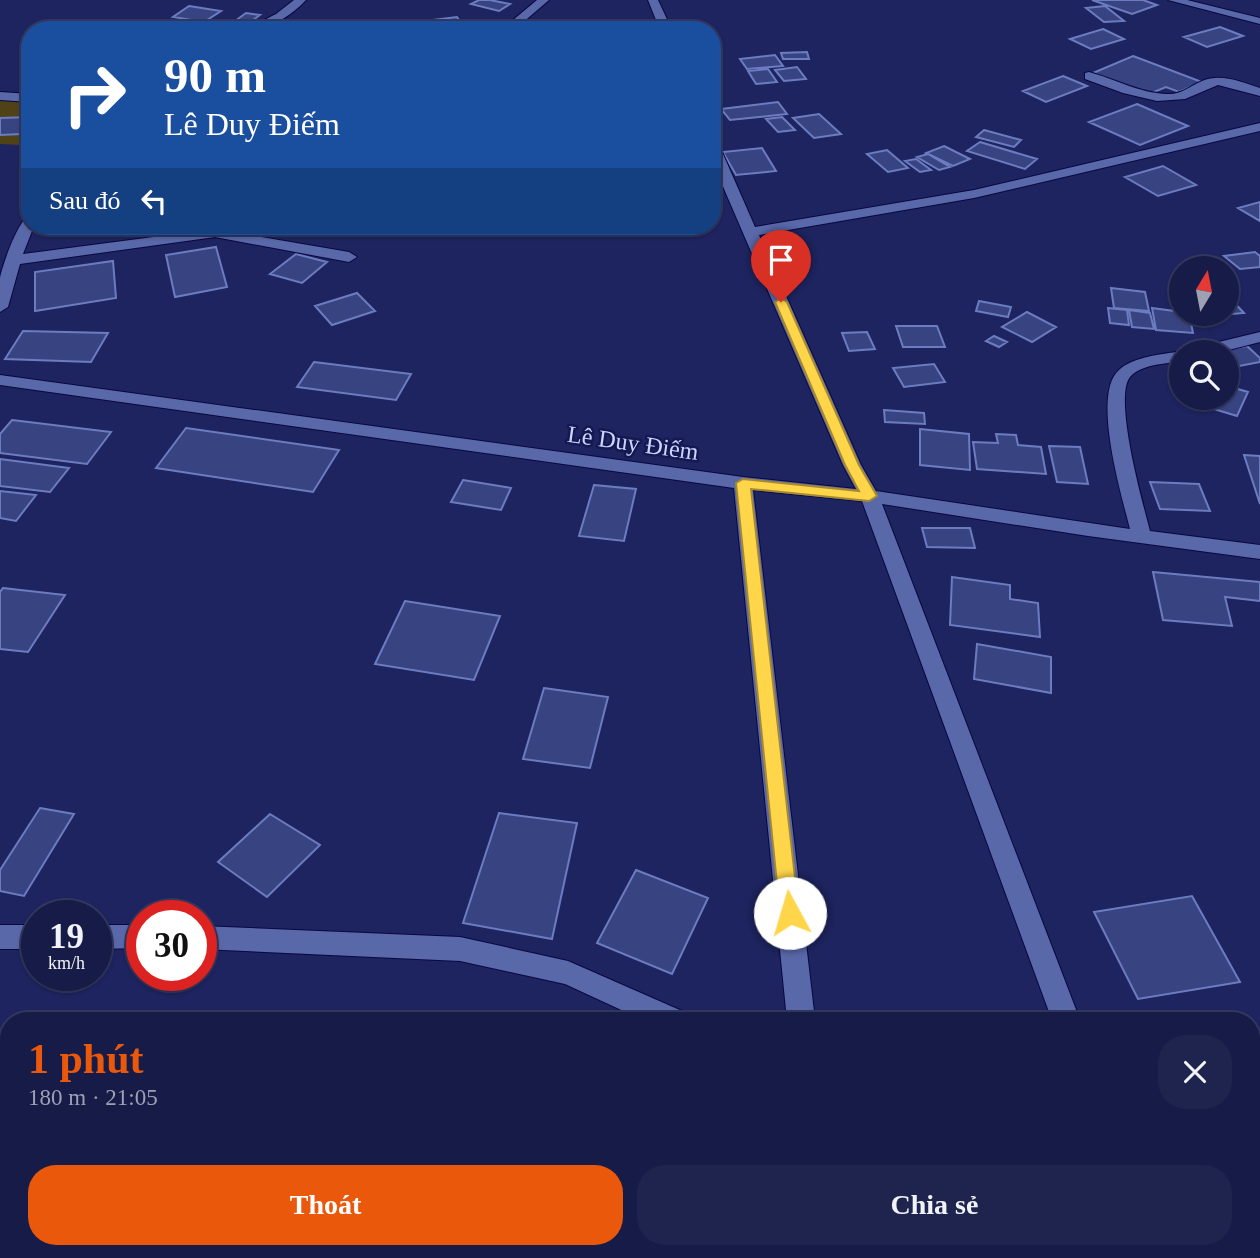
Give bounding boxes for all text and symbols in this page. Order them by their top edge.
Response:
text: 90 m [164,48,266,103]
icon: right [49,49,140,140]
text: Lê Duy Điếm [164,106,340,142]
icon: left [135,182,173,220]
text: Sau đó [49,186,121,215]
pin [751,230,811,302]
icon: arrive [762,241,800,279]
north arrow [1169,256,1239,326]
map controls [1169,256,1239,410]
button: search [1169,340,1239,410]
street label: Lê Duy Điếm [566,421,700,465]
position arrow [753,876,827,950]
speed limit sign: 30 [126,900,217,991]
text: 19 [49,917,84,956]
text: km/h [48,953,85,973]
button: close [1158,1035,1232,1109]
text: 1 phút [28,1036,144,1082]
text: 180 m · 21:05 [28,1085,158,1110]
button: Thoát [28,1165,623,1245]
button: Chia sẻ [637,1165,1232,1245]

